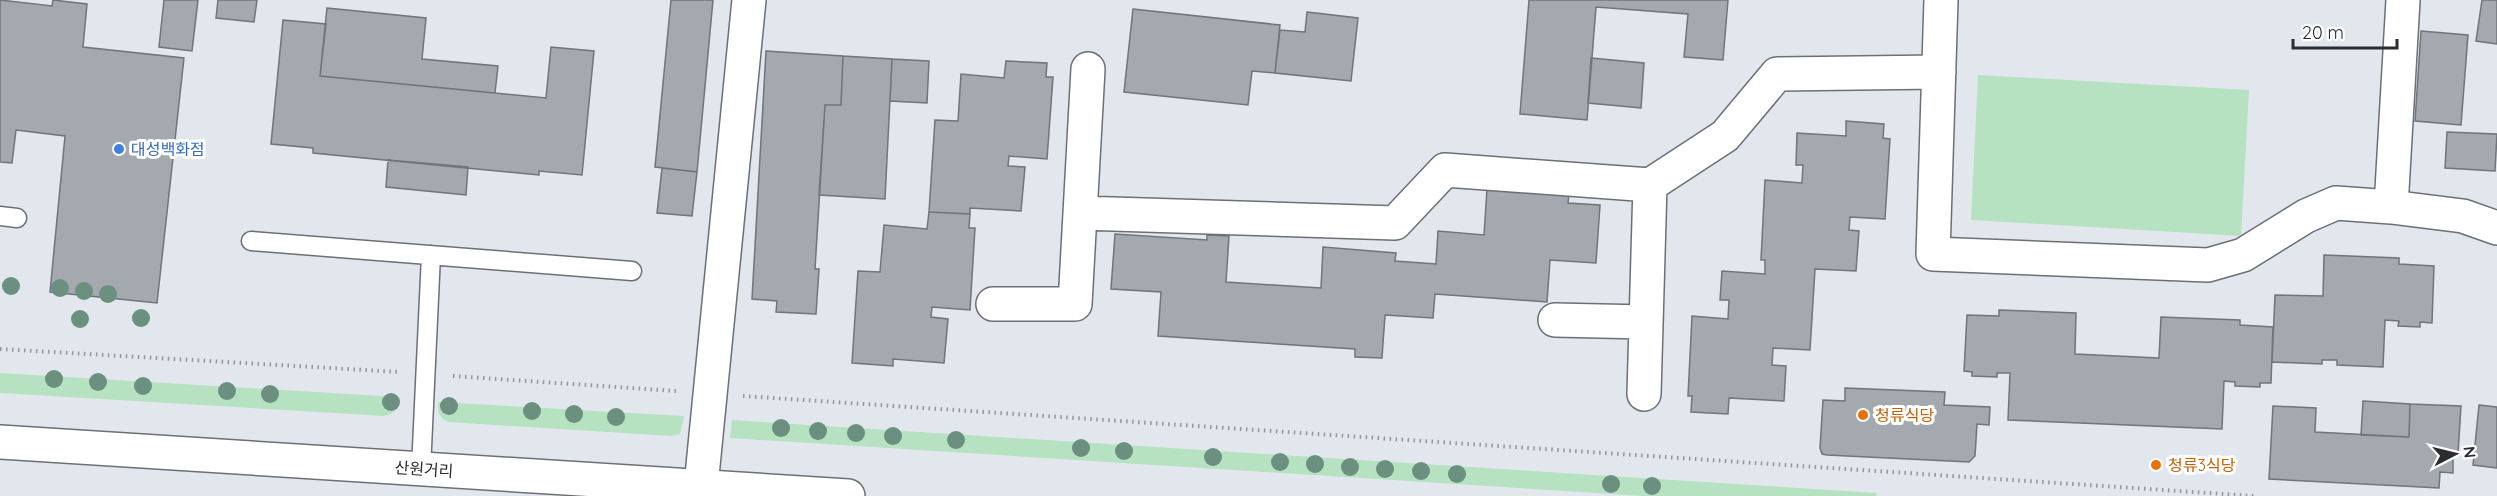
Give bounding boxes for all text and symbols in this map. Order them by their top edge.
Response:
scale bar [2293,12,2396,50]
text: 20 m [2302,21,2344,44]
place label: 대성백화점 [131,139,205,159]
marker: 대성백화점 [112,142,126,156]
place label: 청류식당 [1875,405,1934,425]
marker: 청류식당 [1856,408,1870,422]
north arrow [2425,424,2485,484]
text: N [2459,445,2481,459]
place label: 청류3식당 [2168,455,2236,475]
street label: 산원거리 [394,457,454,481]
marker: 청류3식당 [2149,458,2163,472]

